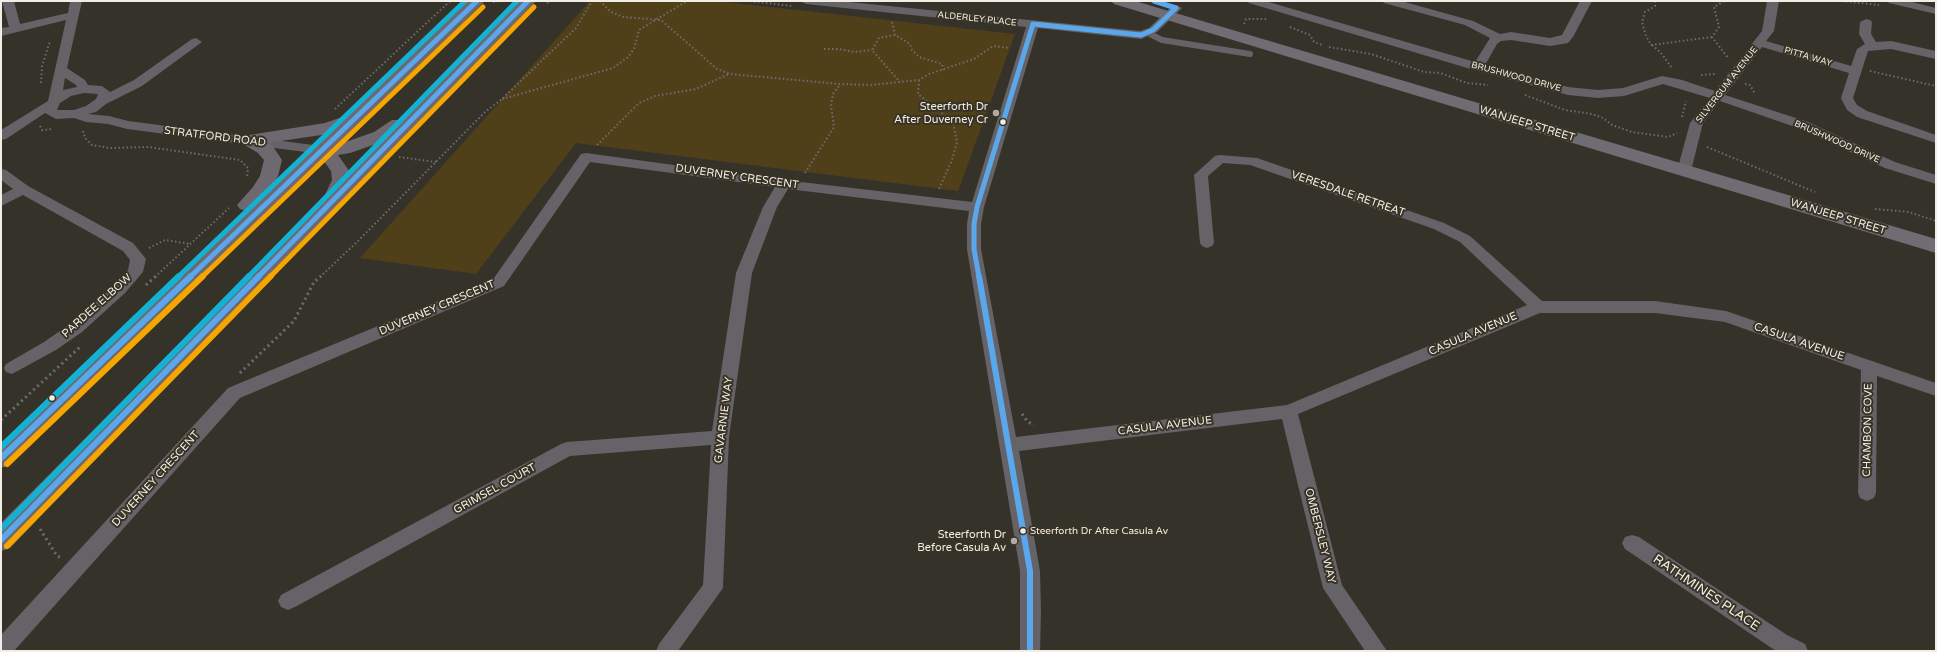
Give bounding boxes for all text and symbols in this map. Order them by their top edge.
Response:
street label: ALDERLEY PLACE [937,9,1017,29]
street label: SILVERGUM AVENUE [1694,45,1760,125]
street label: PITTA WAY [1783,45,1833,69]
street label: BRUSHWOOD DRIVE [1470,60,1562,94]
place label: Steerforth Dr After Duverney Cr [894,100,988,126]
street label: WANJEEP STREET [1478,103,1576,145]
marker: Steerforth Dr After Duverney Cr [991,108,1001,118]
unlabelled marker [998,117,1008,127]
street label: BRUSHWOOD DRIVE [1793,118,1881,166]
street label: STRATFORD ROAD [163,124,267,150]
street label: DUVERNEY CRESCENT [675,162,799,192]
street label: VERESDALE RETREAT [1289,168,1407,220]
street label: WANJEEP STREET [1789,196,1887,238]
street label: PARDEE ELBOW [59,271,135,341]
street label: DUVERNEY CRESCENT [377,278,497,338]
street label: CASULA AVENUE [1427,309,1519,359]
street label: CASULA AVENUE [1752,320,1846,364]
street label: GAVARNIE WAY [712,376,736,464]
street label: CHAMBON COVE [1861,383,1875,477]
unlabelled marker [47,393,57,403]
street label: CASULA AVENUE [1117,414,1213,438]
street label: DUVERNEY CRESCENT [110,428,202,530]
street label: GRIMSEL COURT [452,461,538,517]
street label: OMBERSLEY WAY [1302,487,1338,585]
place label: Steerforth Dr After Casula Av [1030,525,1168,537]
marker: Steerforth Dr After Casula Av [1018,526,1028,536]
place label: Steerforth Dr Before Casula Av [917,528,1006,554]
marker: Steerforth Dr Before Casula Av [1009,536,1019,546]
street label: RATHMINES PLACE [1650,552,1762,634]

